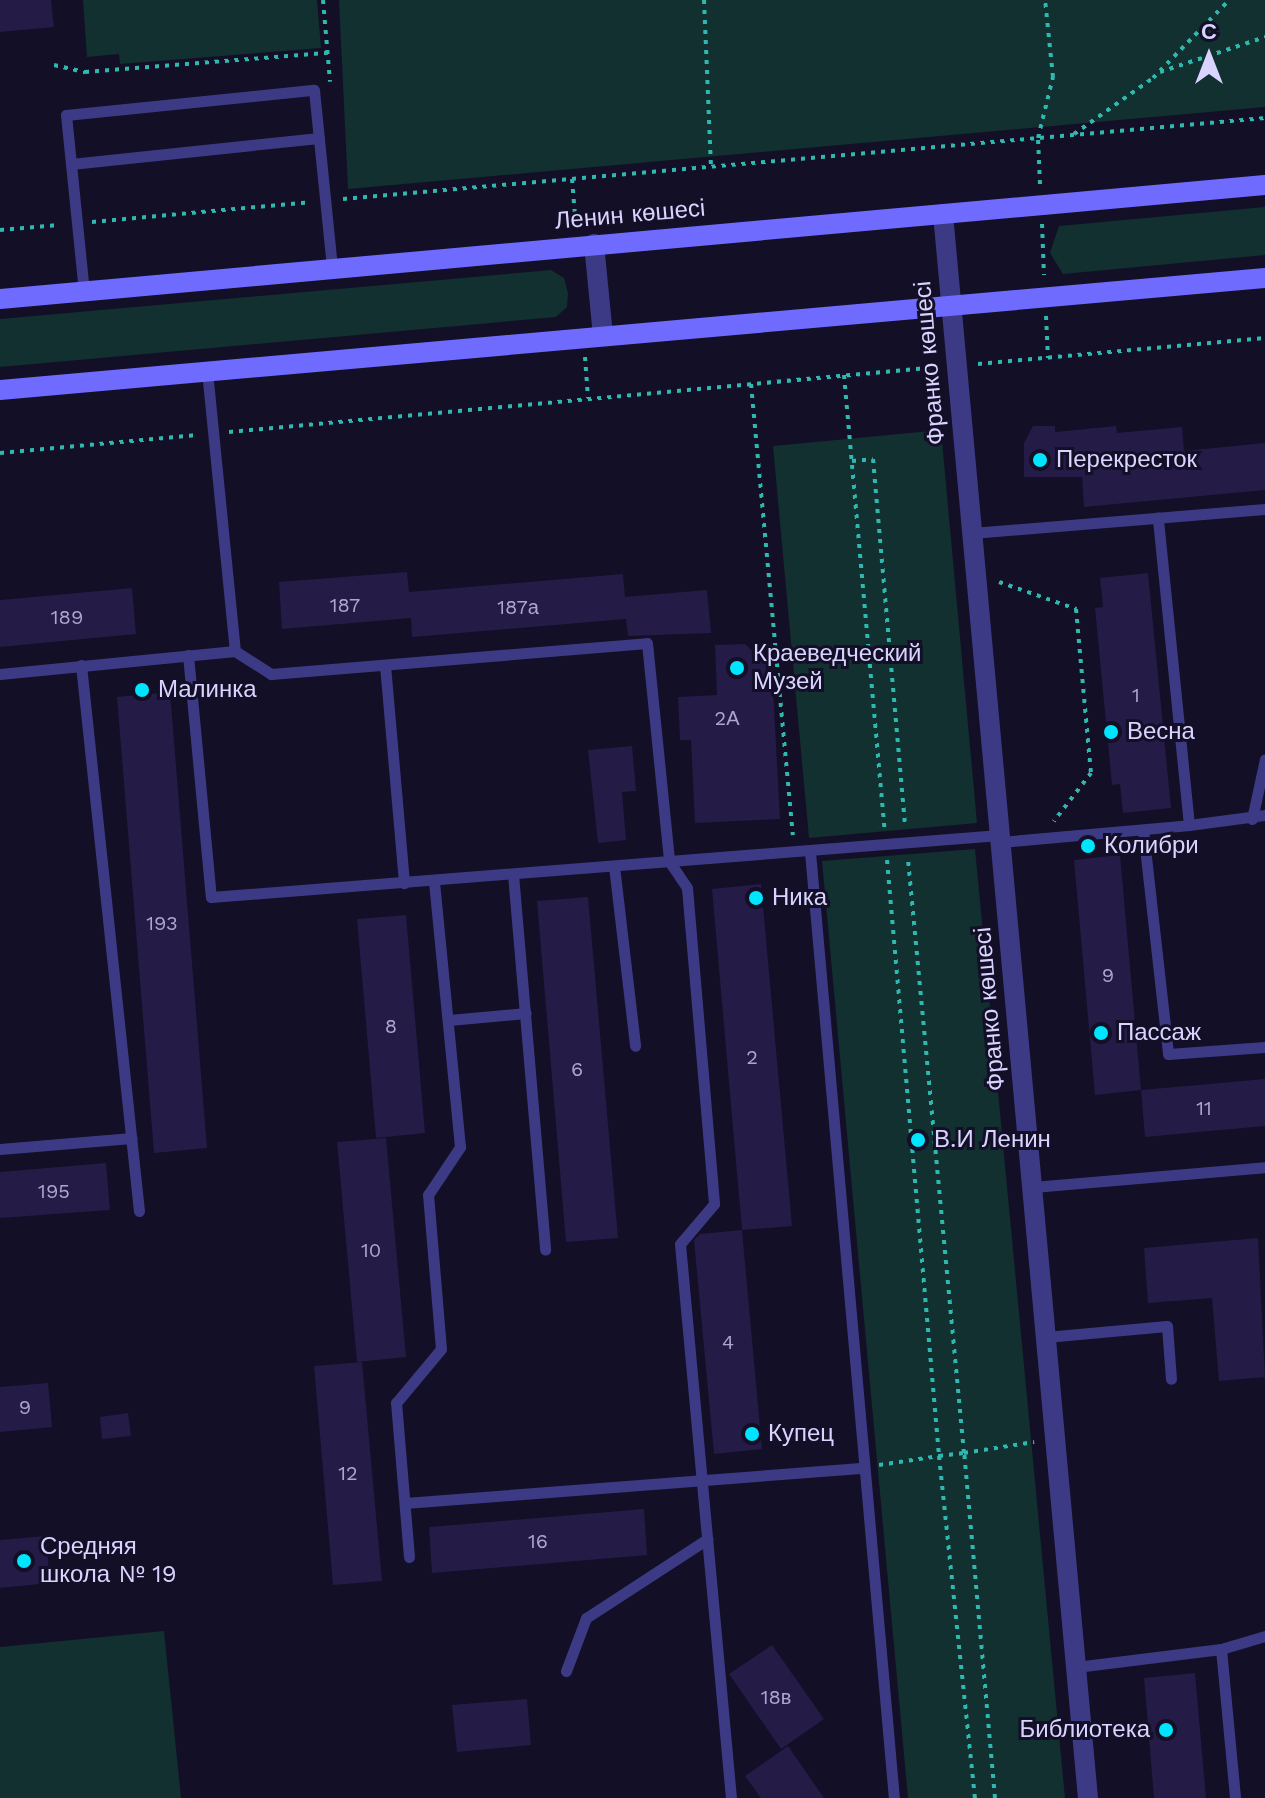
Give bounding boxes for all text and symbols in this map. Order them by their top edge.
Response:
north arrow [1169,16,1249,96]
text: С [1201,19,1217,44]
street label: Ленин көшесі [554,194,706,236]
street label: Франко көшесі [908,280,952,446]
place label: Перекресток [1056,446,1197,474]
marker: Перекресток [1031,451,1049,469]
house number: 187 [330,593,360,617]
house number: 187а [497,595,539,619]
house number: 189 [51,605,83,629]
place label: Краеведческий Музей [753,640,921,696]
marker: Краеведческий Музей [728,659,746,677]
place label: Малинка [158,676,257,704]
marker: Малинка [133,681,151,699]
house number: 1 [1132,683,1140,707]
house number: 2А [715,706,739,730]
place label: Весна [1127,718,1195,746]
marker: Весна [1102,723,1120,741]
place label: Колибри [1104,832,1199,860]
marker: Колибри [1079,837,1097,855]
place label: Ника [772,884,827,912]
marker: Ника [747,889,765,907]
house number: 193 [146,911,178,935]
street label: Франко көшесі [968,926,1012,1092]
house number: 9 [1102,963,1114,987]
house number: 8 [385,1014,397,1038]
place label: Пассаж [1117,1019,1201,1047]
marker: Пассаж [1092,1024,1110,1042]
house number: 2 [746,1045,758,1069]
house number: 6 [571,1057,583,1081]
house number: 11 [1196,1096,1212,1120]
place label: В.И Ленин [934,1126,1051,1154]
marker: В.И Ленин [909,1131,927,1149]
house number: 195 [38,1179,70,1203]
house number: 10 [361,1238,381,1262]
house number: 4 [722,1330,734,1354]
house number: 9 [19,1395,31,1419]
place label: Купец [768,1420,834,1448]
marker: Купец [743,1425,761,1443]
house number: 12 [338,1461,358,1485]
house number: 16 [528,1529,548,1553]
place label: Средняя школа № 19 [40,1533,177,1589]
marker: Средняя школа № 19 [15,1552,33,1570]
house number: 18в [761,1685,791,1709]
place label: Библиотека [1020,1716,1150,1744]
marker: Библиотека [1157,1721,1175,1739]

